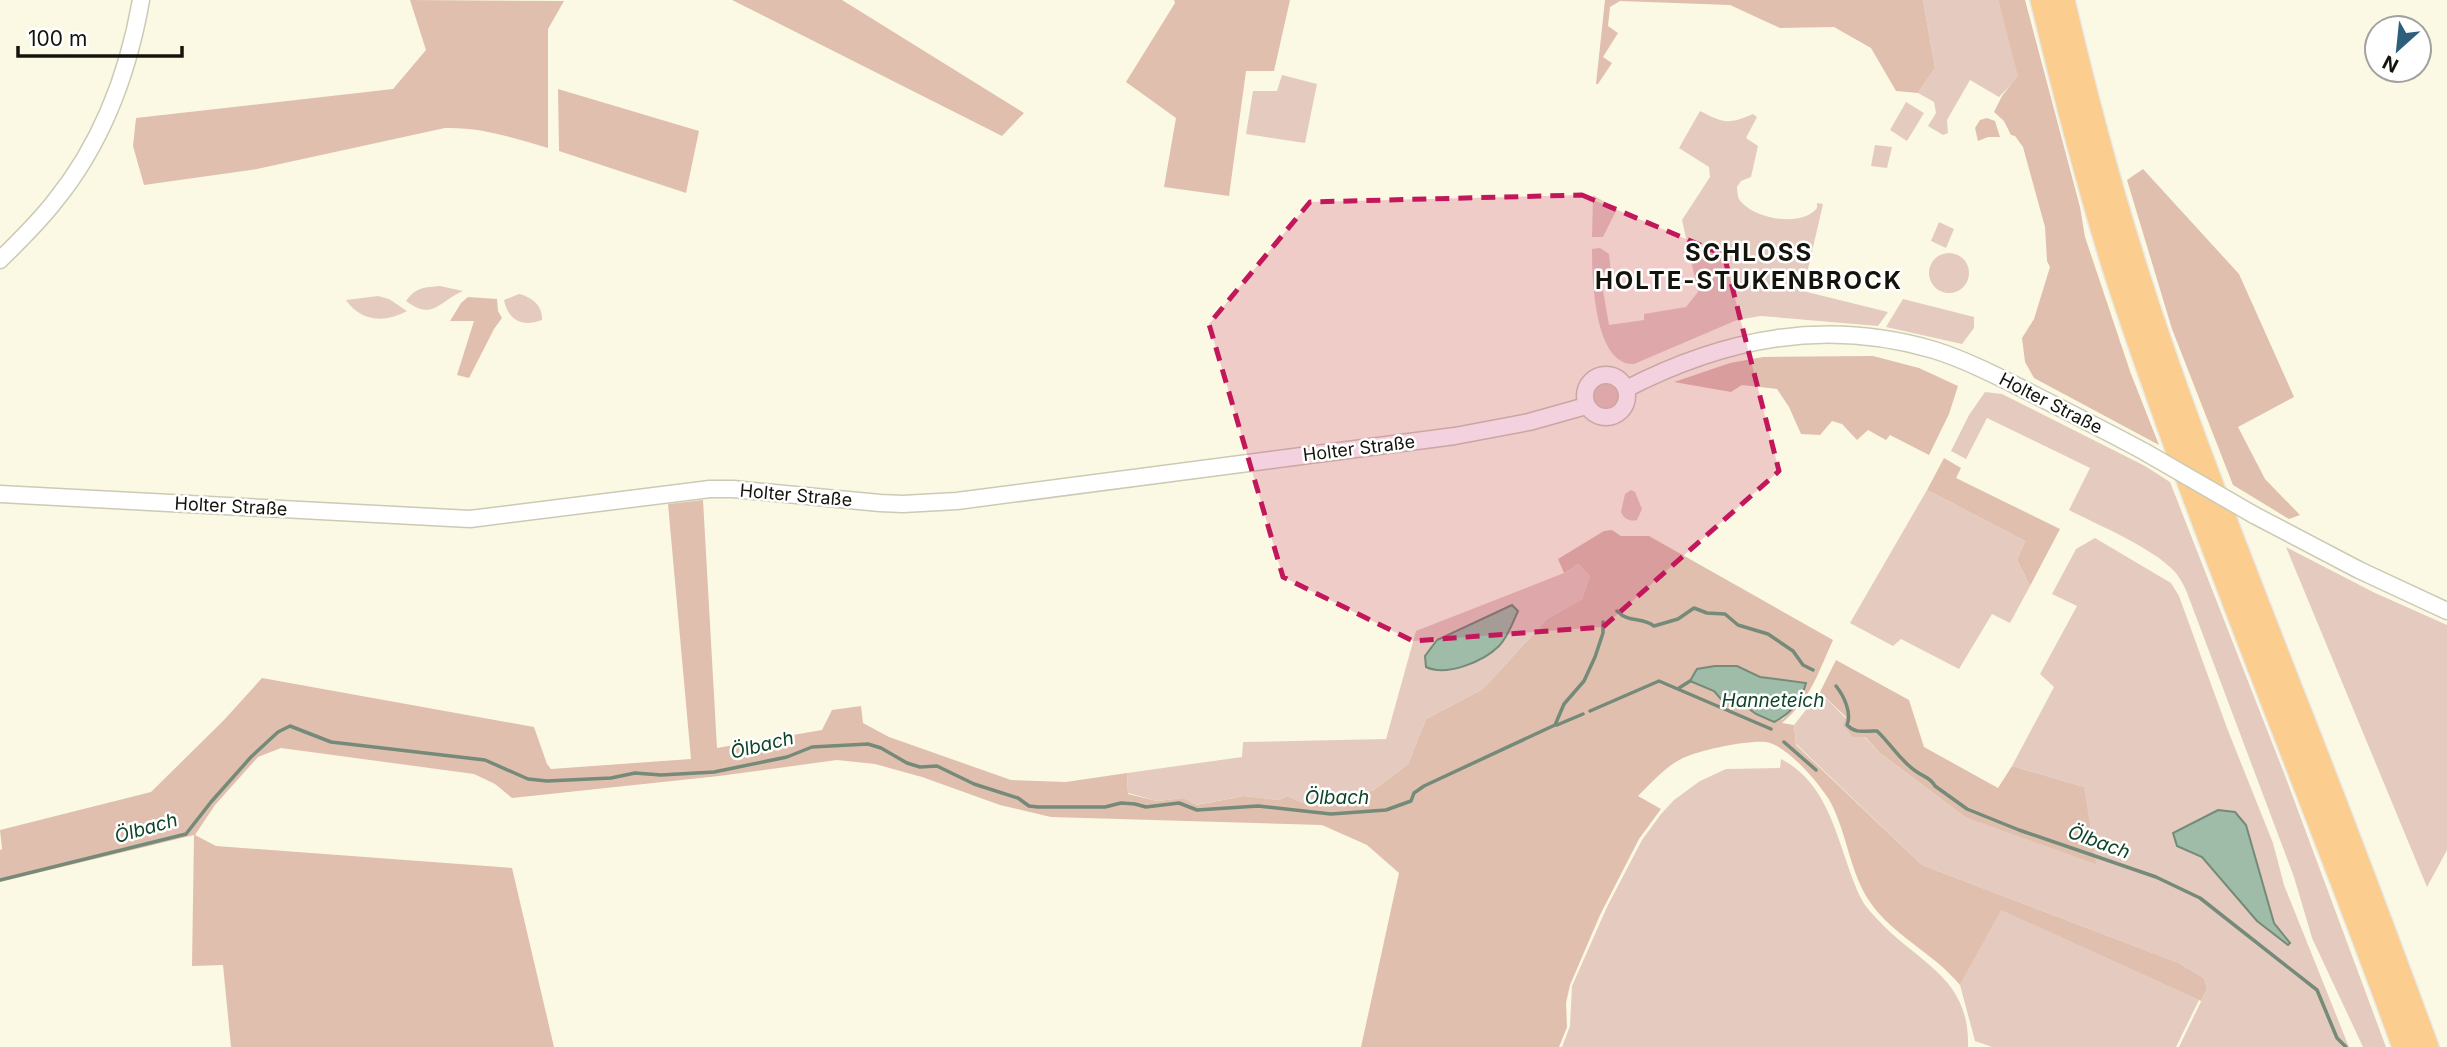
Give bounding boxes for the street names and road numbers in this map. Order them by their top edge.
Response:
street label: Holter Straße [1996,368,2106,438]
street label: Holter Straße [1302,431,1416,465]
street label: Holter Straße [739,480,853,510]
street label: Holter Straße [174,493,288,519]

